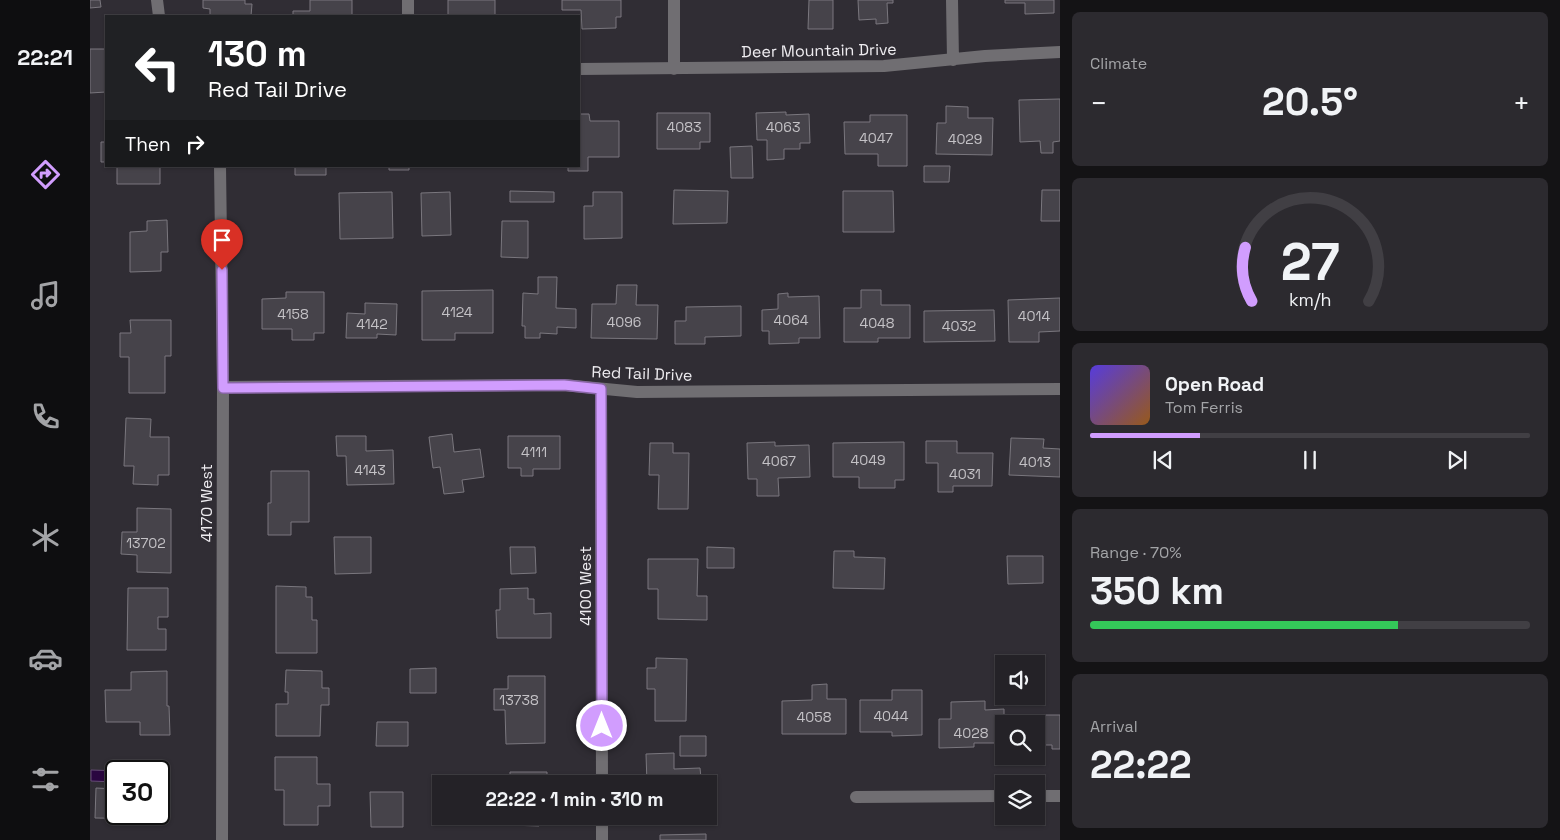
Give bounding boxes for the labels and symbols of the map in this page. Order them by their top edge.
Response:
street label: Deer Mountain Drive [741,39,897,62]
house number: 4083 [667,118,701,136]
house number: 4063 [766,118,800,136]
house number: 4047 [859,129,893,147]
house number: 4029 [948,130,982,148]
pin [201,219,243,270]
house number: 4124 [441,303,473,321]
house number: 4158 [277,305,309,323]
house number: 4014 [1018,307,1050,325]
house number: 4064 [773,311,809,329]
house number: 4096 [607,313,641,331]
house number: 4048 [859,314,895,332]
house number: 4142 [356,315,388,333]
house number: 4032 [942,317,976,335]
street label: Red Tail Drive [591,361,693,386]
house number: 4111 [521,443,547,461]
house number: 4049 [850,451,886,469]
house number: 4067 [762,452,796,470]
house number: 4013 [1019,453,1051,471]
house number: 4143 [354,461,386,479]
street label: 4170 West [196,464,217,542]
house number: 4031 [949,465,981,483]
house number: 13702 [126,534,166,552]
street label: 4100 West [575,546,596,626]
house number: 13738 [499,691,539,709]
position arrow [575,699,627,751]
house number: 4044 [873,707,909,725]
house number: 4058 [797,708,832,726]
house number: 4028 [954,724,989,742]
speed limit sign: 30 [105,760,170,825]

